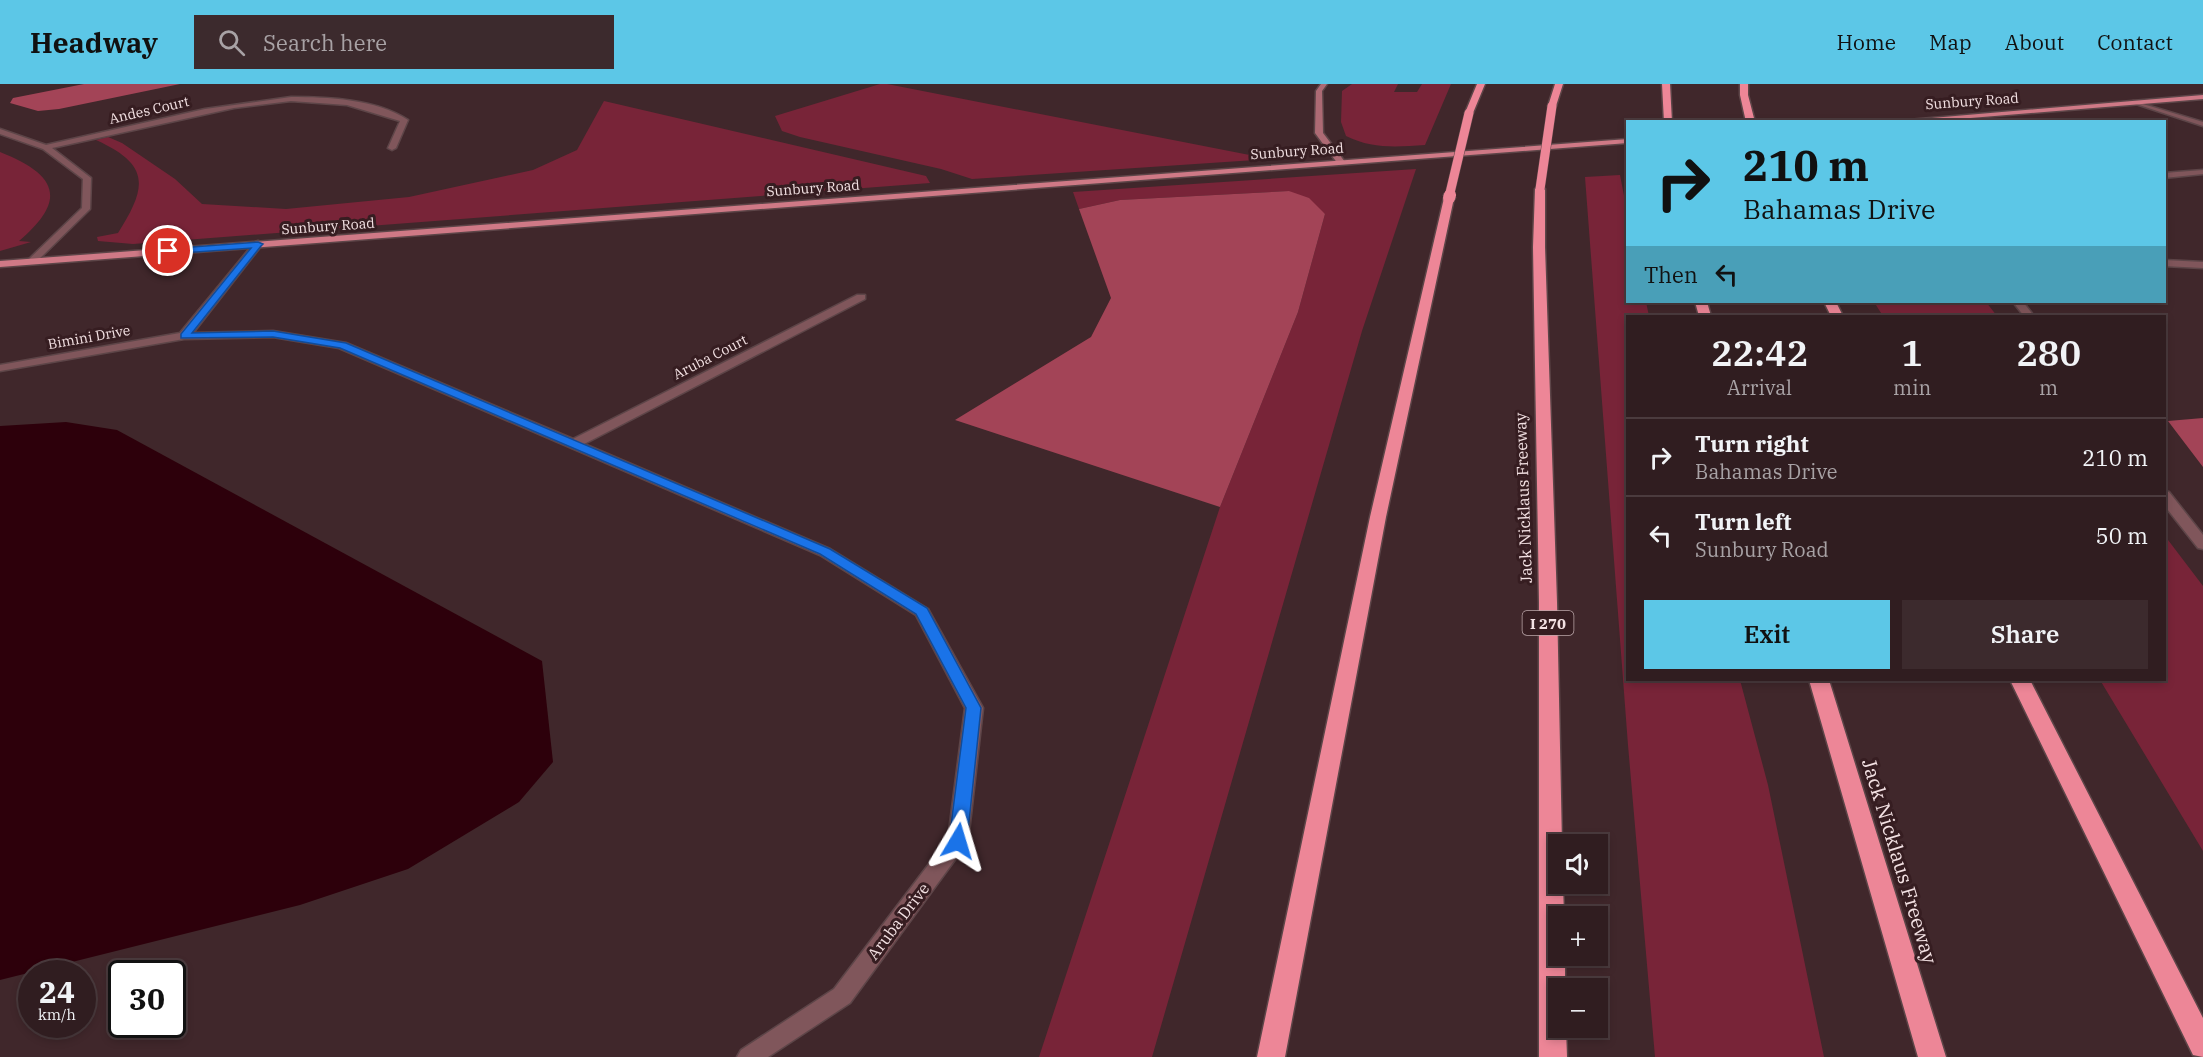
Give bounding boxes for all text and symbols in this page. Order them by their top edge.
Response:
search box [194,15,614,69]
text: Headway [30,24,158,61]
icon: search [215,26,248,59]
text: Search here [263,28,387,57]
text: Home [1836,28,1896,56]
text: Map [1929,28,1972,56]
text: About [2005,28,2064,56]
text: Contact [2097,28,2173,56]
street label: Sunbury Road [1925,89,2020,113]
street label: Andes Court [107,92,191,128]
text: 210 m [1743,138,1869,193]
street label: Sunbury Road [1250,139,1345,163]
icon: right [1644,144,1722,222]
street label: Sunbury Road [766,176,861,200]
text: Bahamas Drive [1743,191,1935,226]
street label: Sunbury Road [281,214,376,238]
pin [142,225,193,276]
icon: arrive [151,234,184,267]
icon: left [1710,258,1743,291]
text: Then [1644,260,1698,289]
street label: Bimini Drive [46,321,132,353]
text: 22:42 [1711,329,1808,376]
text: 1 [1901,329,1923,376]
text: 280 [2016,329,2081,376]
street label: Aruba Court [670,331,750,383]
text: Arrival [1727,374,1792,401]
text: min [1893,374,1931,401]
text: m [2039,374,2058,401]
street label: Jack Nicklaus Freeway [1510,412,1536,584]
text: Turn right [1695,429,1809,458]
icon: right [1644,441,1677,474]
text: 210 m [2082,443,2148,472]
text: Bahamas Drive [1695,458,1838,485]
text: Turn left [1695,507,1791,536]
icon: left [1644,519,1677,552]
text: 50 m [2096,521,2148,550]
text: Sunbury Road [1695,536,1829,563]
button: Exit [1644,600,1890,669]
button: Share [1902,600,2148,669]
road number: I 270 [1522,611,1574,635]
street label: Jack Nicklaus Freeway [1856,755,1944,967]
position arrow [926,809,990,873]
map controls [1548,834,1608,1038]
button: sound [1548,834,1608,894]
street label: Aruba Drive [863,879,933,963]
button: + [1548,906,1608,966]
speed limit sign: 30 [108,960,186,1038]
text: 24 [39,972,75,1011]
button: − [1548,978,1608,1038]
text: km/h [38,1005,76,1024]

